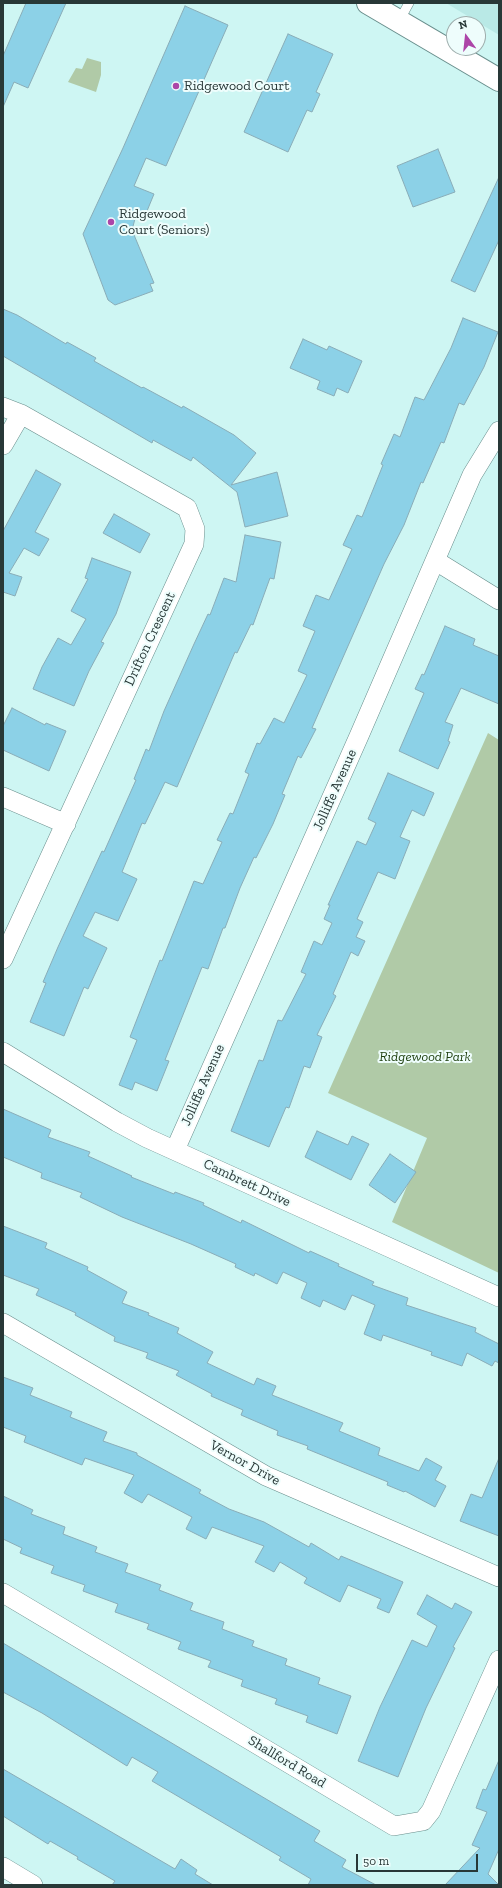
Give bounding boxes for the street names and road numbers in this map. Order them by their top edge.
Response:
street label: Drifton Crescent [121,589,179,689]
street label: Jolliffe Avenue [310,747,360,833]
street label: Jolliffe Avenue [178,1042,228,1128]
street label: Cambrett Drive [201,1155,293,1211]
street label: Vernor Drive [207,1437,283,1489]
street label: Shallford Road [245,1732,329,1792]

